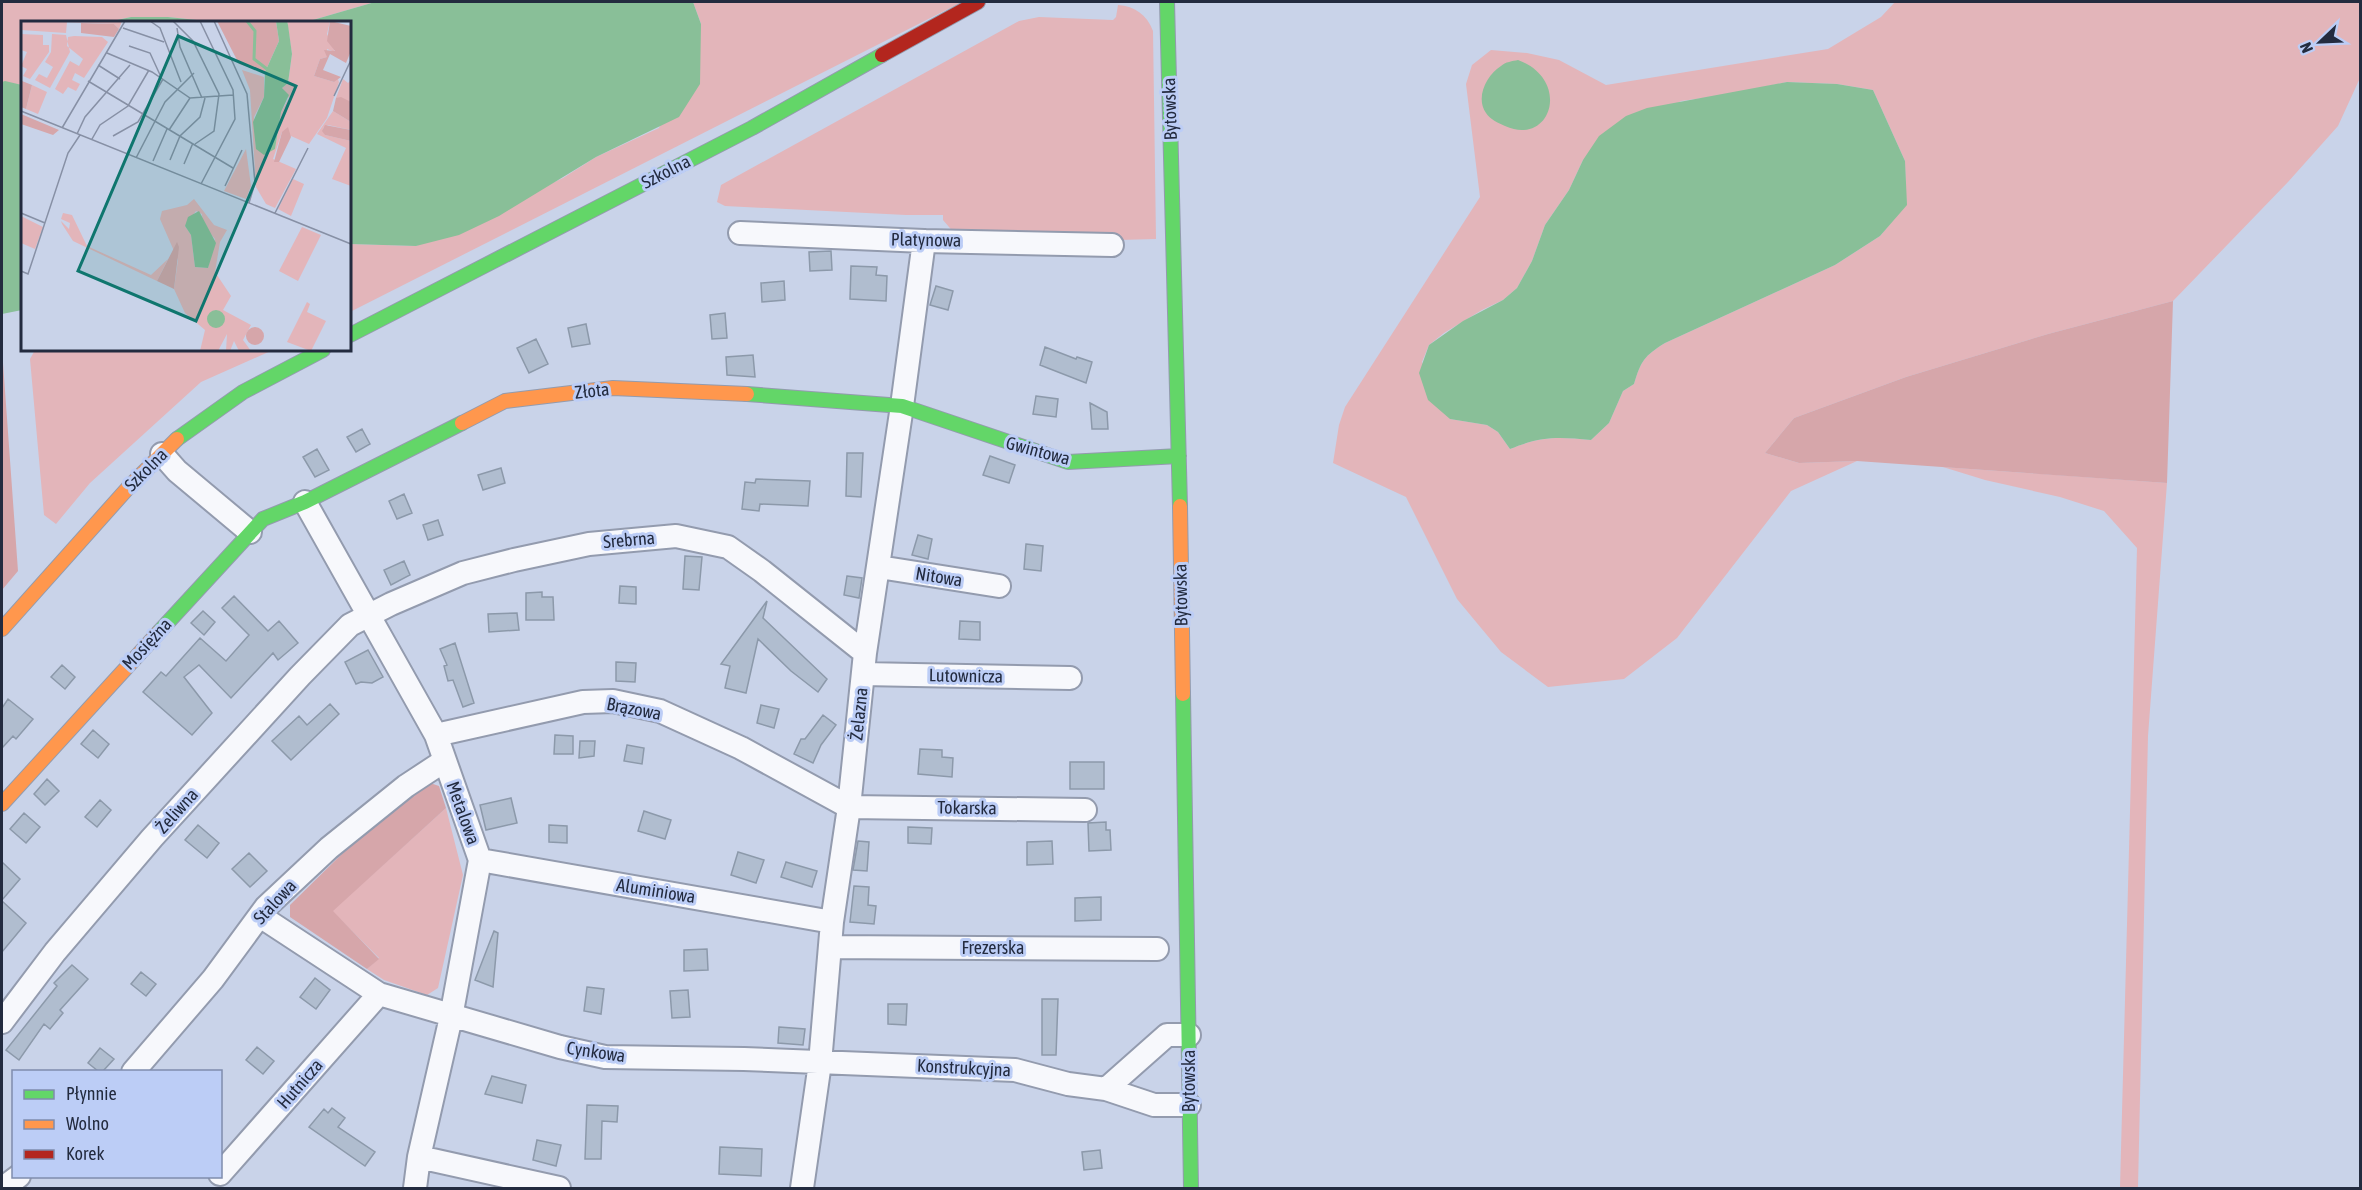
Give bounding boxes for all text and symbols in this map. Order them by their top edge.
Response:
north arrow [2290,12,2350,72]
inset map [21,21,351,351]
text: N [2296,40,2316,56]
street label: Bytowska [1158,77,1181,141]
street label: Szkolna [638,150,694,193]
street label: Platynowa [891,228,961,251]
street label: Złota [574,378,610,403]
street label: Gwintowa [1004,432,1072,469]
street label: Szkolna [120,444,171,495]
street label: Srebrna [602,527,656,552]
street label: Nitowa [914,562,964,591]
street label: Bytowska [1169,564,1192,626]
street label: Mosiężna [118,614,176,674]
street label: Lutownicza [929,664,1003,687]
street label: Żelazna [845,686,872,741]
street label: Brązowa [605,693,663,724]
street label: Metalowa [442,778,485,847]
street label: Żeliwna [151,784,202,837]
street label: Tokarska [937,796,997,819]
street label: Aluminiowa [615,874,697,907]
street label: Stalowa [249,875,300,928]
street label: Frezerska [962,937,1024,958]
street label: Cynkowa [565,1037,627,1066]
street label: Bytowska [1178,1050,1199,1112]
street label: Hutnicza [272,1055,327,1113]
street label: Konstrukcyjna [917,1055,1012,1080]
legend [12,1070,222,1178]
text: Płynnie [66,1083,117,1104]
text: Wolno [66,1113,109,1134]
text: Korek [66,1143,104,1164]

